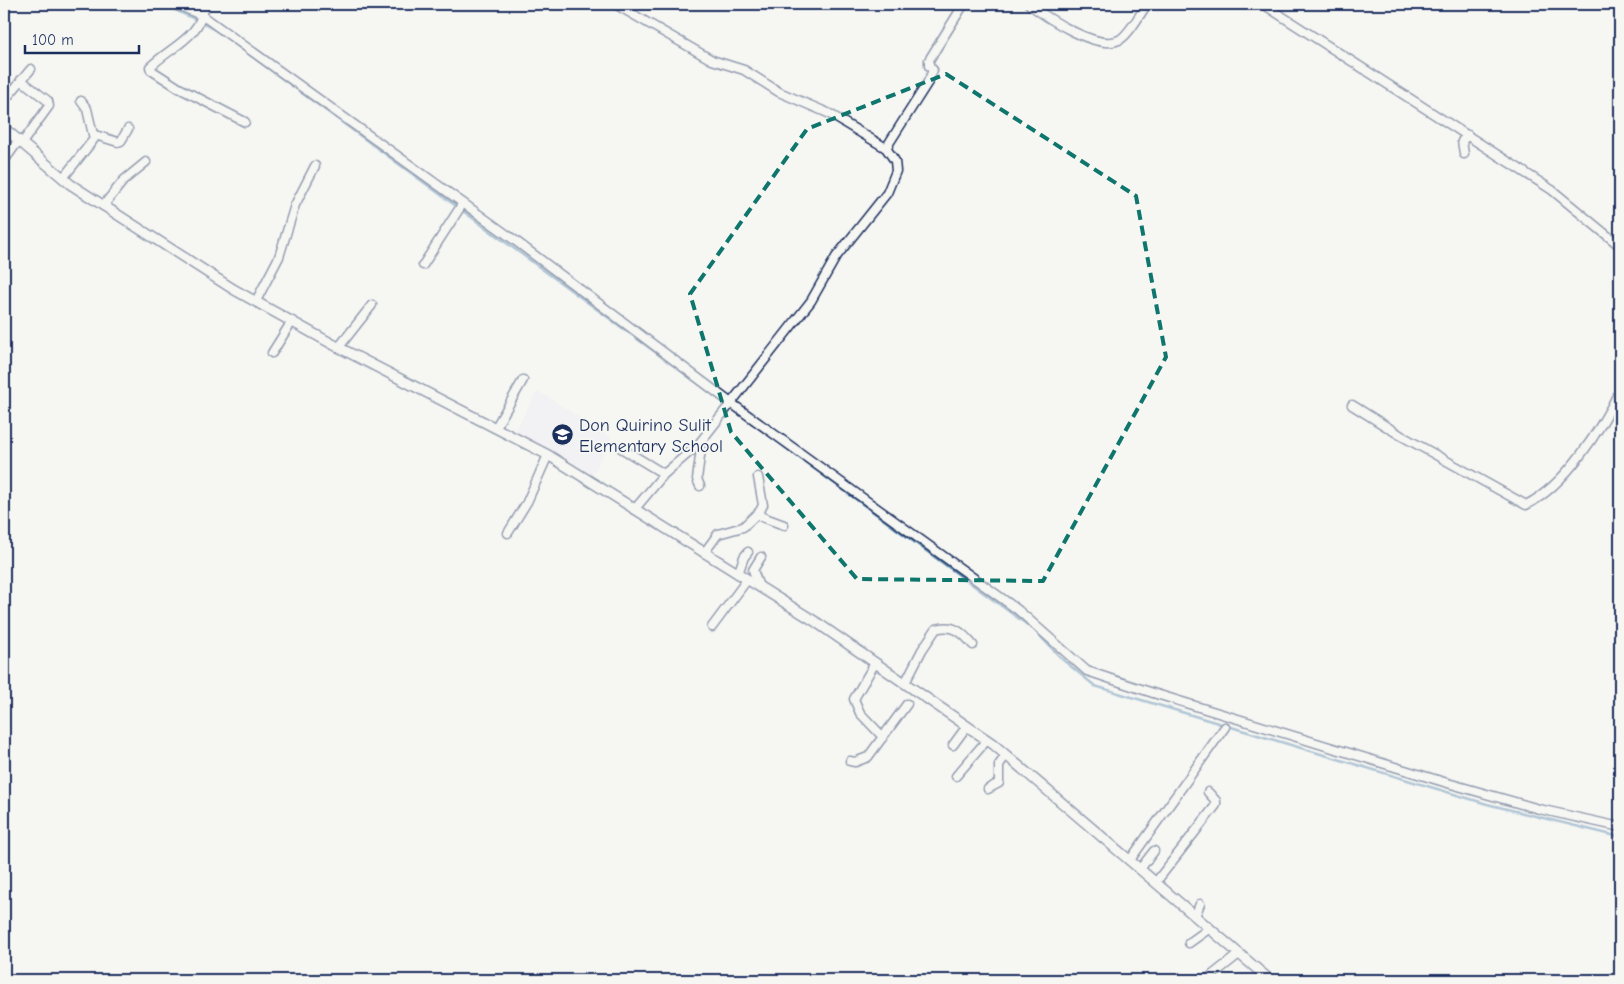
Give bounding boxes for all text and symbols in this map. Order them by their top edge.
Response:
scale bar [25,22,139,54]
text: 100 m [32,31,74,49]
place label: Don Quirino Sulit Elementary School [579,415,723,457]
school or university icon: Don Quirino Sulit Elementary School [551,423,575,447]

